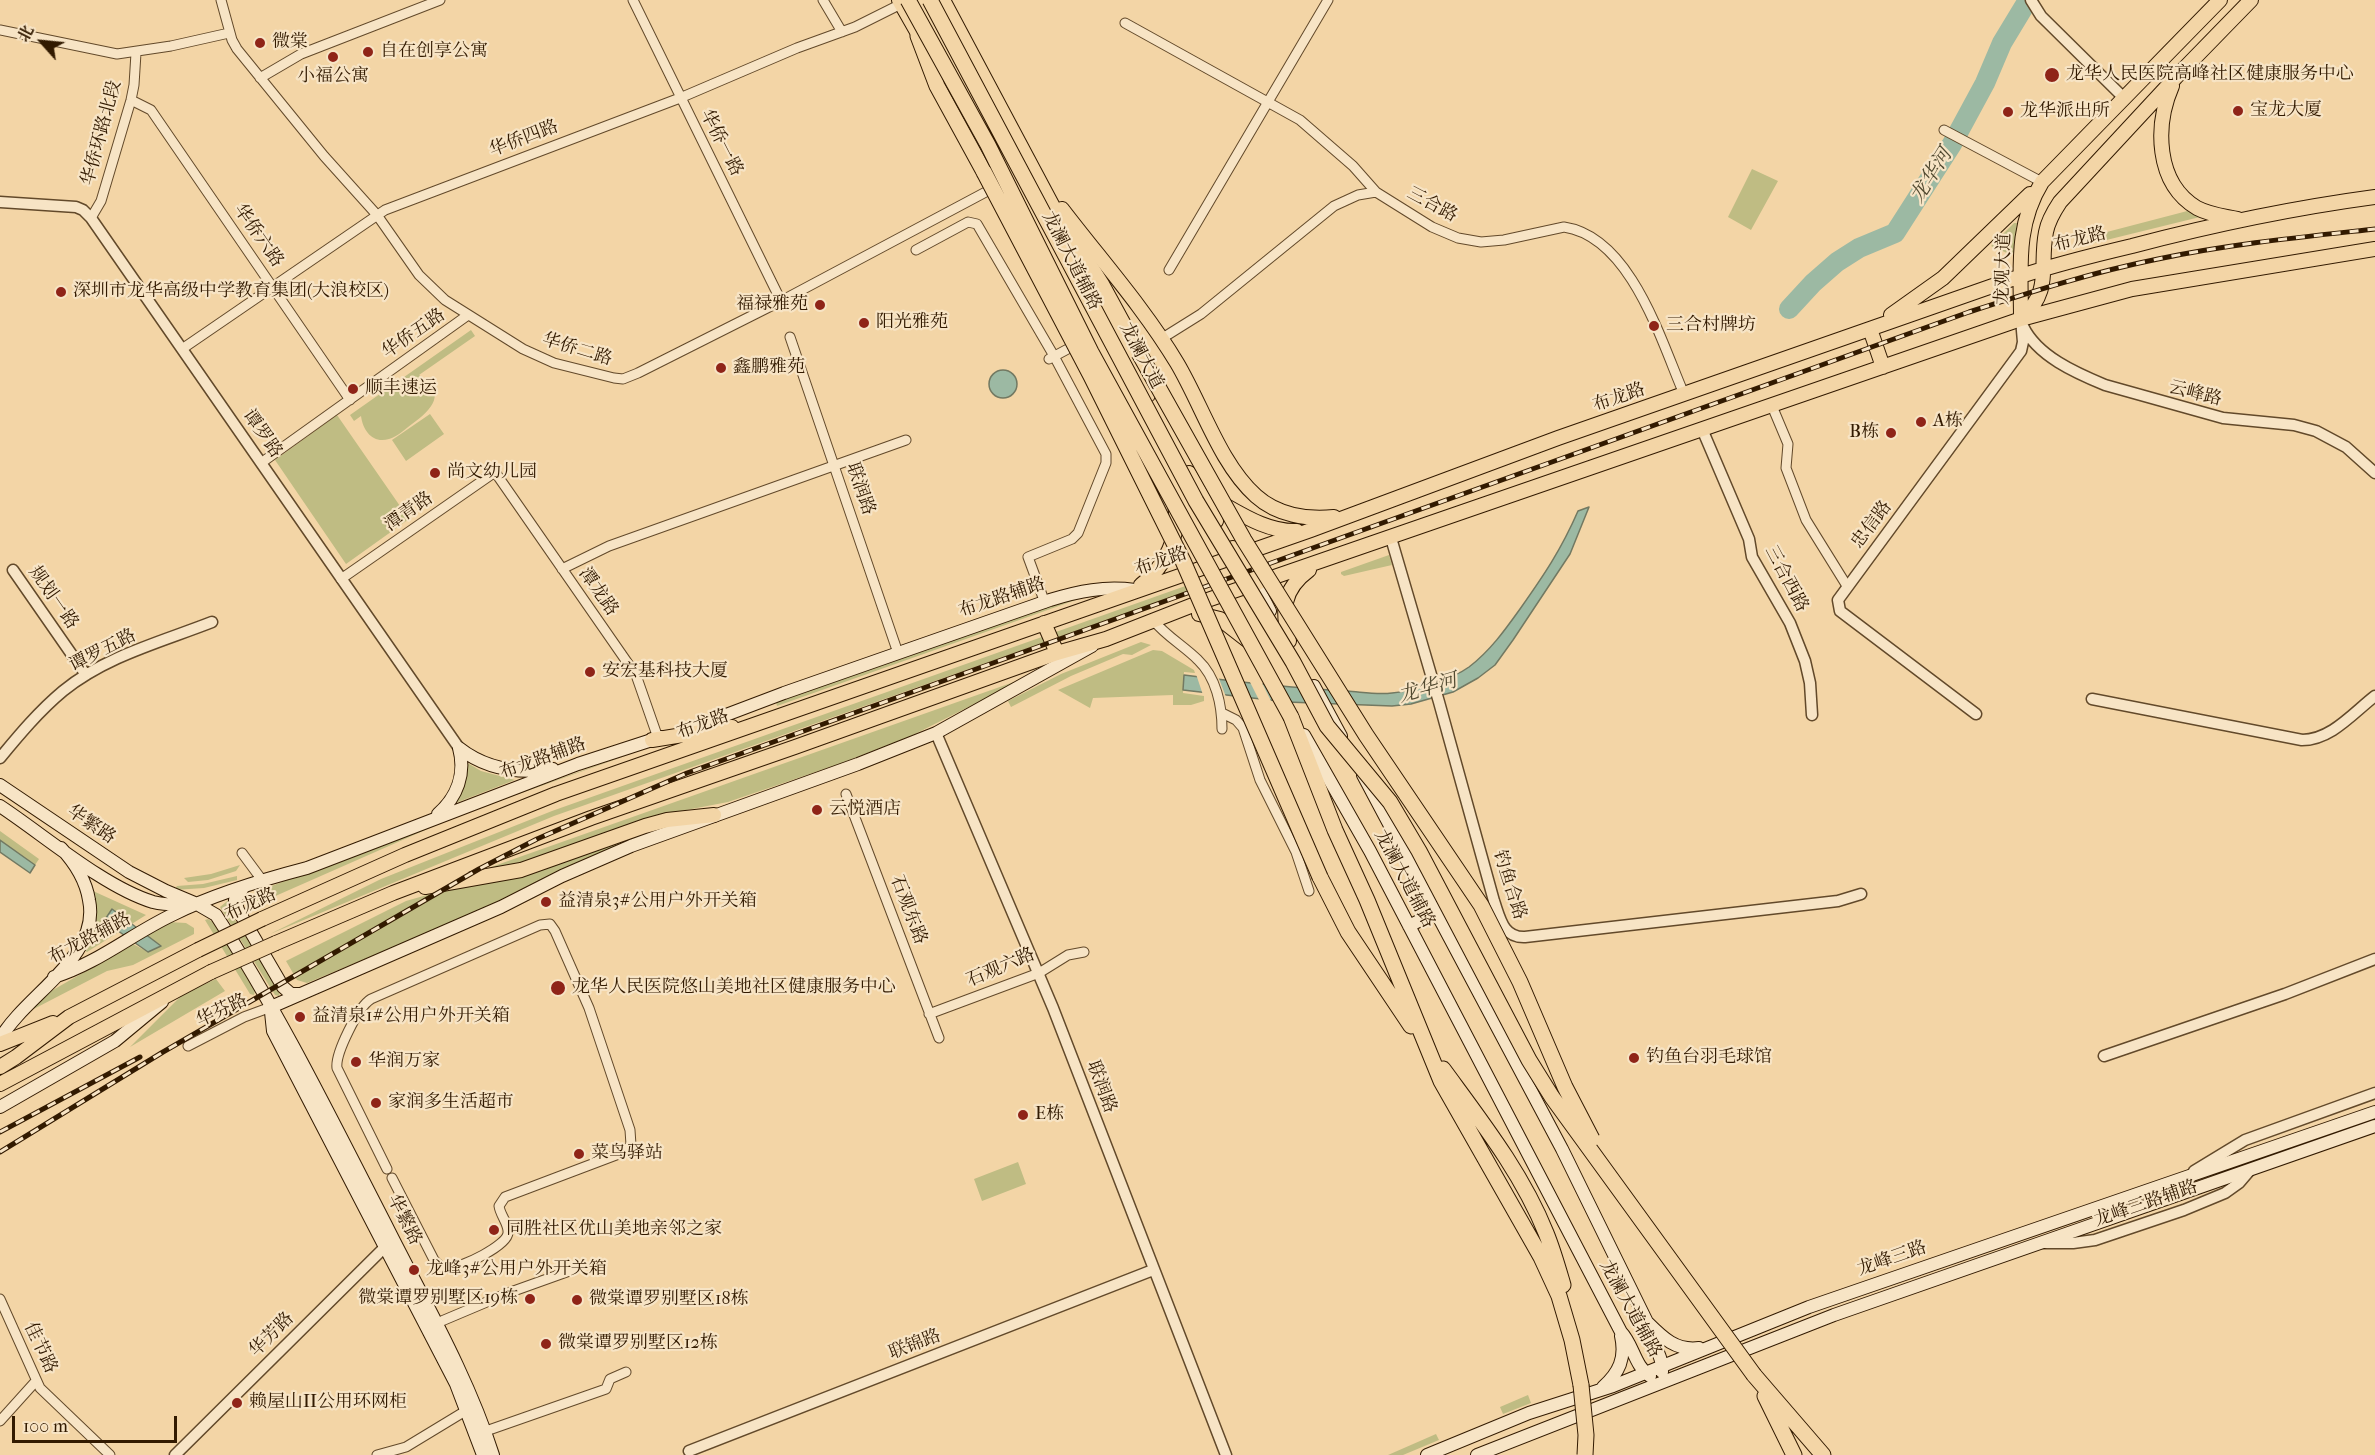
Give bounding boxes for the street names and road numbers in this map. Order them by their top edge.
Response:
street label: 华侨环路北段 [78,78,126,188]
street label: 华侨一路 [695,106,747,180]
street label: 华侨四路 [487,116,561,162]
street label: 三合路 [1403,183,1461,227]
street label: 华侨六路 [229,200,287,272]
street label: 龙澜大道辅路 [1037,208,1105,314]
street label: 布龙路 [2051,223,2109,257]
street label: 龙观大道 [1992,233,2016,305]
street label: 华侨五路 [378,305,450,363]
street label: 龙澜大道 [1115,319,1167,393]
street label: 华侨二路 [539,329,615,371]
street label: 云峰路 [2166,377,2224,411]
street label: 布龙路 [1590,379,1648,417]
street label: 谭罗路 [238,406,286,462]
street label: 联润路 [841,460,879,518]
street label: 潭青路 [381,488,437,536]
street label: 忠信路 [1847,497,1897,553]
street label: 三合西路 [1760,542,1812,616]
street label: 布龙路 [1132,543,1190,581]
street label: 规划一路 [24,562,82,634]
street label: 潭龙路 [574,564,622,620]
street label: 布龙路辅路 [956,573,1048,623]
street label: 谭罗五路 [66,625,140,677]
street label: 布龙路 [674,706,732,744]
street label: 布龙路辅路 [497,733,589,785]
street label: 华繁路 [63,801,119,849]
street label: 龙澜大道辅路 [1369,826,1439,932]
street label: 钓鱼合路 [1488,847,1530,923]
street label: 石观东路 [885,873,931,947]
street label: 布龙路 [222,884,280,926]
street label: 布龙路辅路 [45,908,135,970]
street label: 石观六路 [964,944,1038,992]
street label: 华芬路 [193,990,251,1032]
street label: 联润路 [1082,1058,1120,1116]
street label: 龙峰三路辅路 [2091,1176,2201,1232]
street label: 华繁路 [382,1191,426,1249]
street label: 龙峰三路 [1854,1237,1930,1281]
street label: 龙澜大道辅路 [1594,1257,1666,1361]
street label: 华芳路 [245,1308,299,1362]
street label: 佳节路 [19,1319,61,1377]
street label: 联锦路 [886,1325,944,1365]

